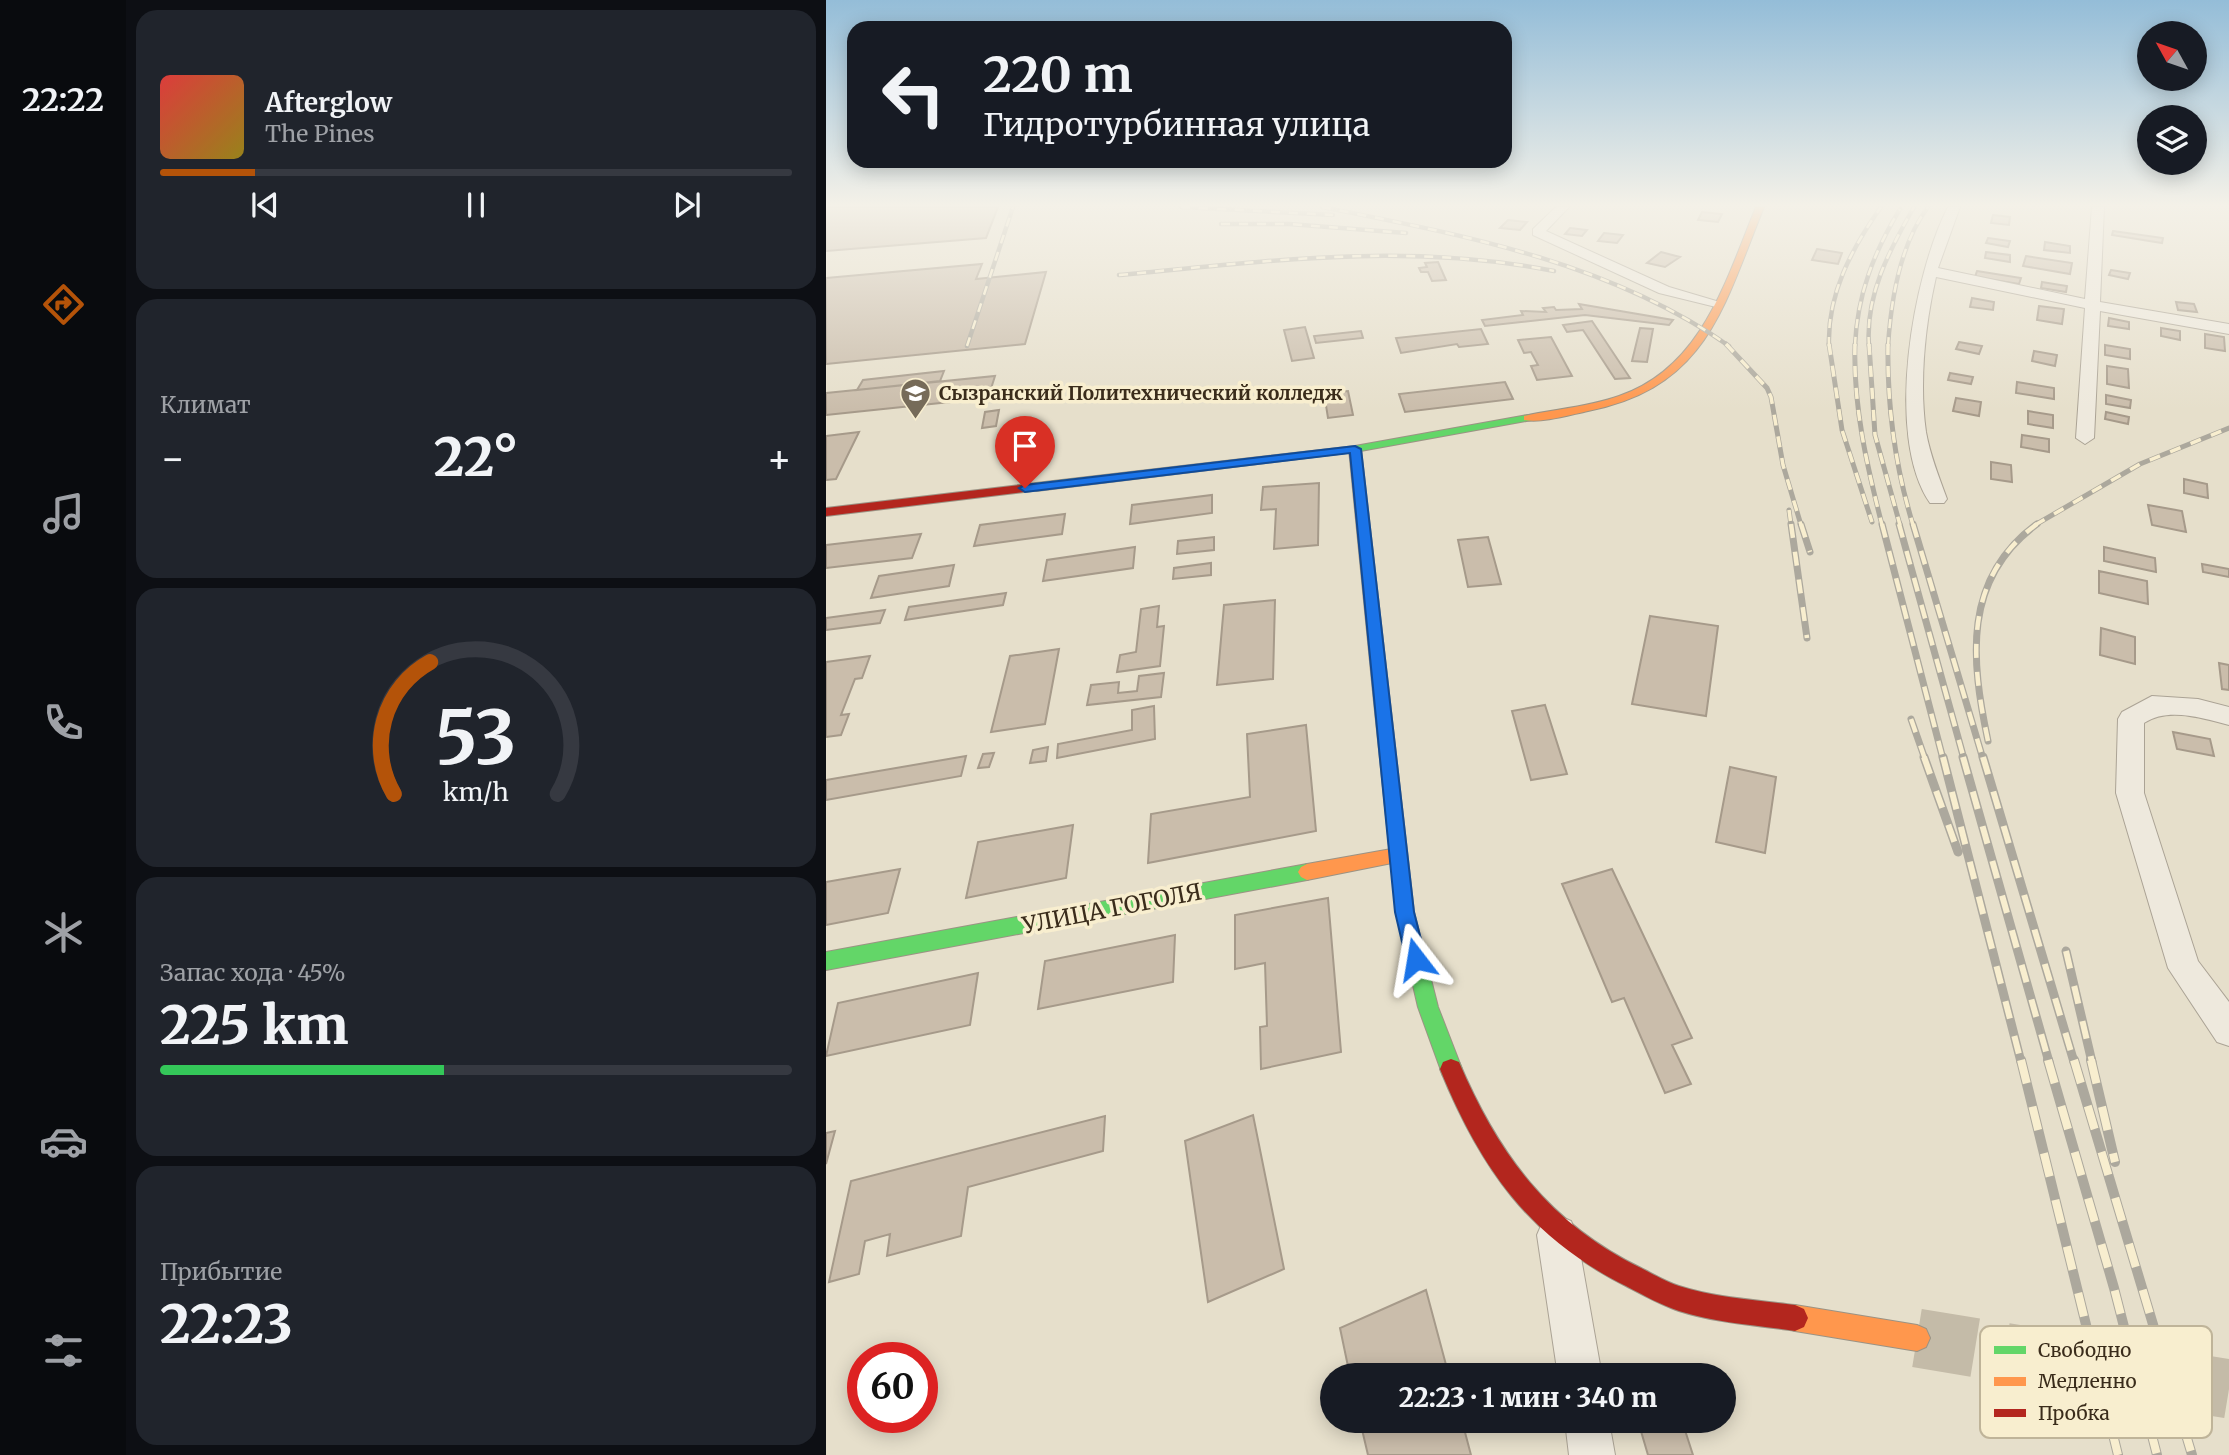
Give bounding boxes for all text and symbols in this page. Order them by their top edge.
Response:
north arrow [2137,21,2207,91]
map controls [2137,21,2207,175]
text: 220 m [983,44,1133,105]
icon: left [868,49,959,140]
text: 22:22 [22,80,104,120]
text: Afterglow [265,86,392,119]
text: Гидротурбинная улица [983,105,1370,145]
button: layers [2137,105,2207,175]
text: The Pines [265,119,375,148]
icon: previous [246,186,284,224]
icon: pause [457,186,495,224]
icon: next [668,186,706,224]
icon: directions [39,280,88,329]
school or university icon: Сызранский Политехнический колледж [899,376,933,420]
place label: Сызранский Политехнический колледж [939,381,1343,405]
text: Климат [160,390,251,419]
pin [995,416,1055,488]
text: 22° [434,425,518,490]
icon: arrive [1006,427,1044,465]
text: − [160,435,185,482]
text: + [767,435,792,482]
icon: music [39,489,88,538]
text: 53 [435,692,517,784]
icon: phone [39,698,88,747]
text: km/h [443,775,509,807]
street label: УЛИЦА ГОГОЛЯ [1019,876,1204,940]
icon: climate [39,908,88,957]
position arrow [1379,922,1453,996]
text: Запас хода · 45% [160,958,346,987]
text: 225 km [160,993,349,1058]
icon: car [39,1117,88,1166]
text: Прибытие [160,1257,282,1286]
text: 22:23 [160,1292,293,1357]
icon: filters [39,1326,88,1375]
legend [1980,1326,2212,1438]
text: Свободно [2038,1338,2131,1362]
speed limit sign: 60 [847,1342,938,1433]
text: Медленно [2038,1369,2137,1393]
text: 22:23 · 1 мин · 340 m [1399,1381,1657,1414]
text: Пробка [2038,1401,2110,1425]

